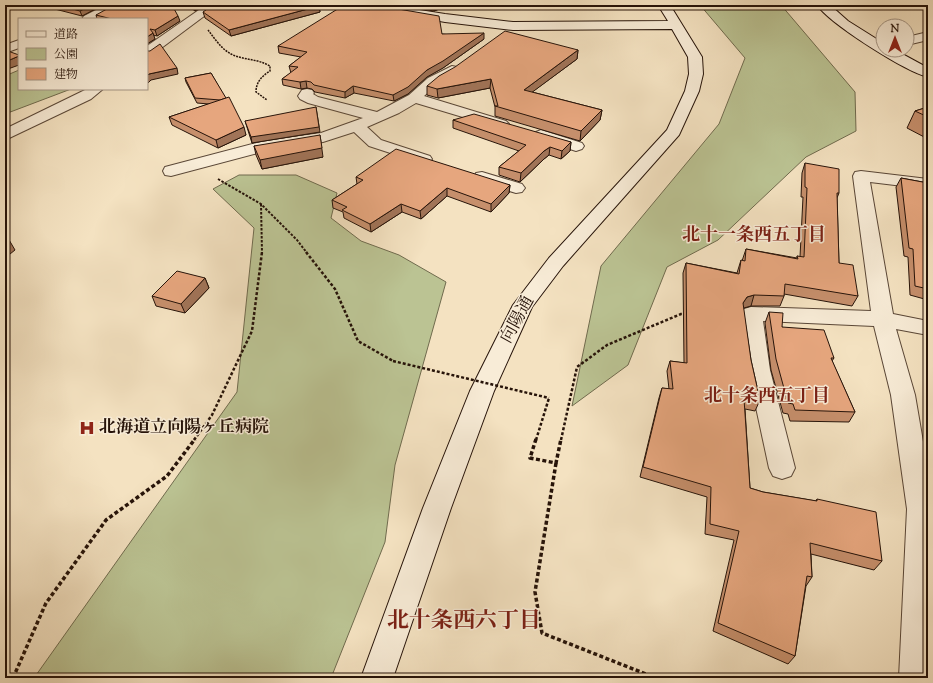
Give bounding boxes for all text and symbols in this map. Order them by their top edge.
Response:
legend [18,18,148,90]
north arrow [875,18,915,58]
text: N [890,21,900,37]
text: 道路 [54,26,78,44]
text: 公園 [54,46,78,64]
text: 建物 [54,66,78,84]
district label: 北十一条西五丁目 [682,223,826,249]
street label: 向陽通 [495,292,541,348]
district label: 北十条西五丁目 [704,384,830,410]
place label: 北海道立向陽ヶ丘病院 [99,416,269,440]
hospital icon: 北海道立向陽ヶ丘病院 [78,419,96,437]
district label: 北十条西六丁目 [387,606,541,638]

